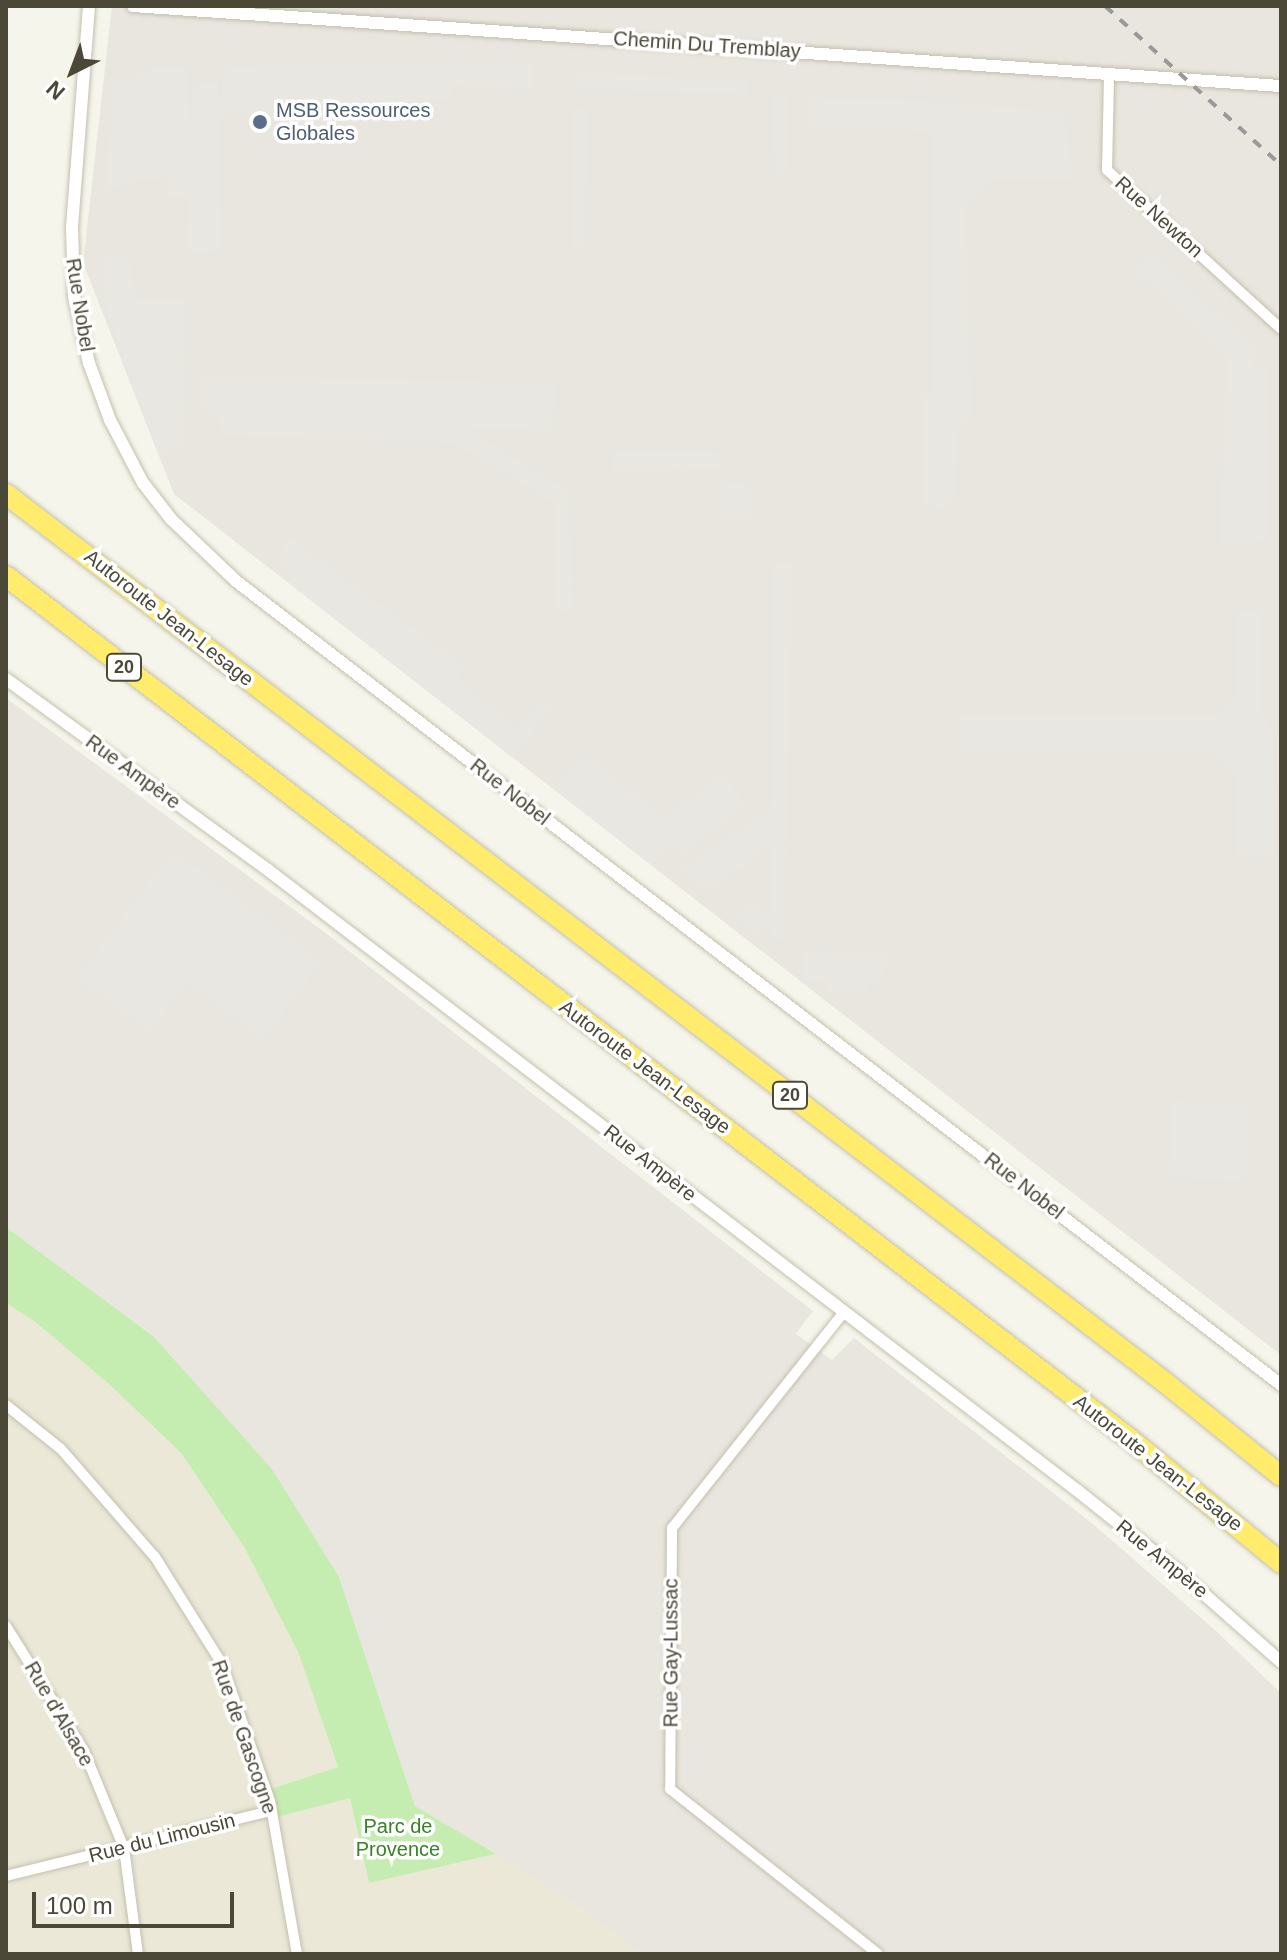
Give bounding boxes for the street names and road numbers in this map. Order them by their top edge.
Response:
street label: Chemin Du Tremblay [612,26,802,64]
street label: Rue Newton [1110,171,1208,263]
street label: Rue Nobel [61,256,99,354]
street label: Autoroute Jean-Lesage [80,545,258,691]
road number: 20 [104,653,144,681]
street label: Rue Ampère [81,729,185,815]
street label: Rue Nobel [465,753,555,831]
street label: Autoroute Jean-Lesage [555,995,735,1139]
road number: 20 [770,1081,810,1109]
street label: Rue Ampère [598,1119,702,1207]
street label: Rue Nobel [979,1147,1069,1225]
street label: Autoroute Jean-Lesage [1069,1390,1247,1536]
street label: Rue Ampère [1111,1514,1213,1604]
street label: Rue Gay-Lussac [659,1579,683,1727]
street label: Rue d'Alsace [19,1657,99,1771]
street label: Rue de Gascogne [206,1657,282,1817]
street label: Rue du Limousin [86,1808,238,1868]

